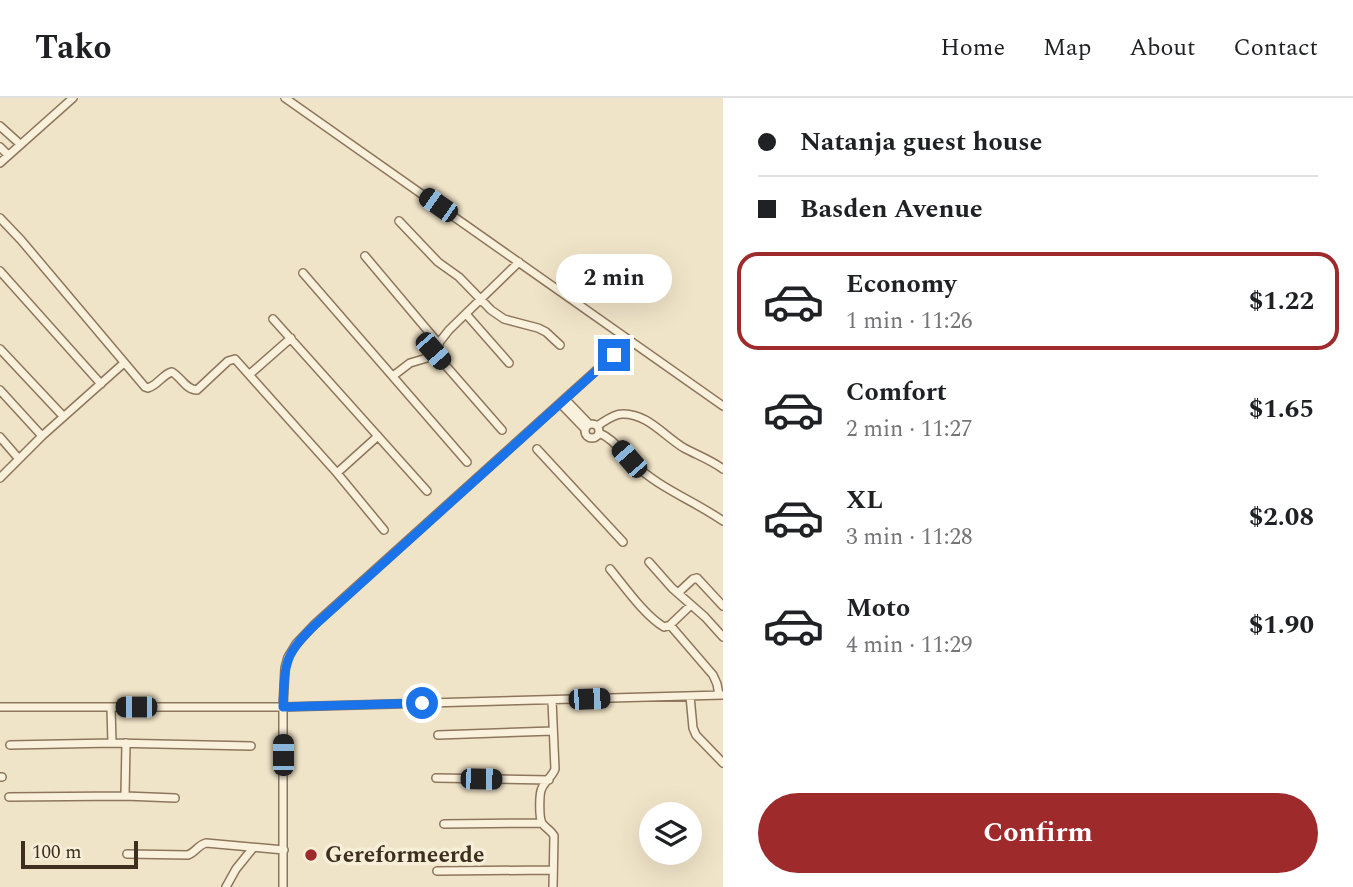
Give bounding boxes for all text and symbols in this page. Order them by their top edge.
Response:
text: Tako [35,23,111,73]
text: Home [940,30,1005,66]
text: Map [1043,30,1091,66]
text: About [1129,30,1195,66]
text: Contact [1233,30,1318,66]
text: Natanja guest house [800,122,1042,162]
car [415,184,462,226]
text: Basden Avenue [800,189,983,229]
callout: 2 min [556,254,672,302]
text: 2 min [583,261,645,296]
text: Economy [846,264,956,304]
icon: car [762,270,825,333]
text: $1.22 [1249,281,1314,321]
text: 1 min · 11:26 [846,304,973,339]
car [412,328,455,374]
route end [598,339,630,371]
text: Comfort [846,372,947,412]
icon: car [762,378,825,441]
text: $1.65 [1249,389,1314,429]
text: 2 min · 11:27 [846,412,973,447]
car [608,436,651,482]
text: XL [846,480,883,520]
icon: car [762,486,825,549]
text: $2.08 [1249,497,1314,537]
text: 3 min · 11:28 [846,520,973,555]
text: Moto [846,588,910,628]
icon: car [762,594,825,657]
text: $1.90 [1249,605,1314,645]
text: 4 min · 11:29 [846,628,973,663]
route start [406,687,438,719]
car [568,688,611,710]
car [116,697,158,718]
car [273,734,294,776]
car [460,768,503,790]
button: Confirm [758,793,1318,873]
map controls [639,802,702,865]
button: layers [639,802,702,865]
scale bar [21,838,138,870]
text: 100 m [32,838,82,867]
place label: Gereformeerde [325,838,484,873]
marker: Gereformeerde [303,847,319,863]

